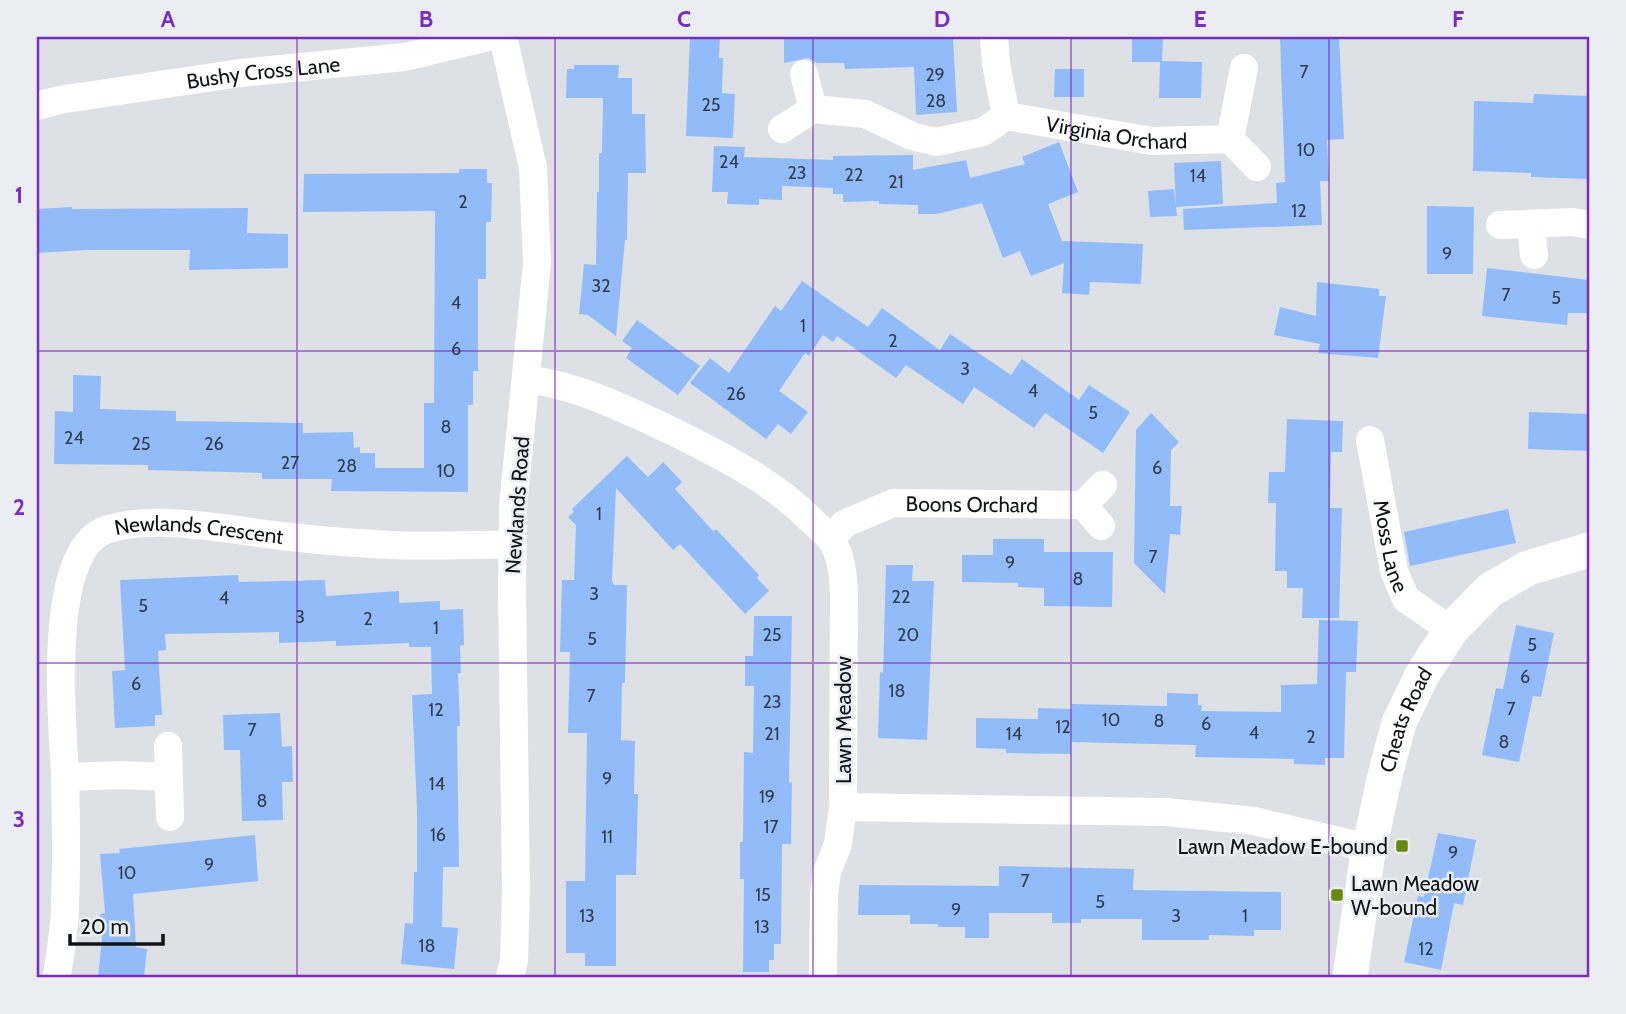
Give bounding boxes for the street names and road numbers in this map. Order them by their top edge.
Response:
street label: Bushy Cross Lane [185,51,341,93]
street label: Virginia Orchard [1044,111,1187,154]
street label: Newlands Road [500,435,534,575]
street label: Boons Orchard [906,491,1038,517]
street label: Moss Lane [1369,498,1414,596]
street label: Newlands Crescent [112,510,285,549]
street label: Lawn Meadow [831,656,856,784]
street label: Cheats Road [1374,662,1436,775]

